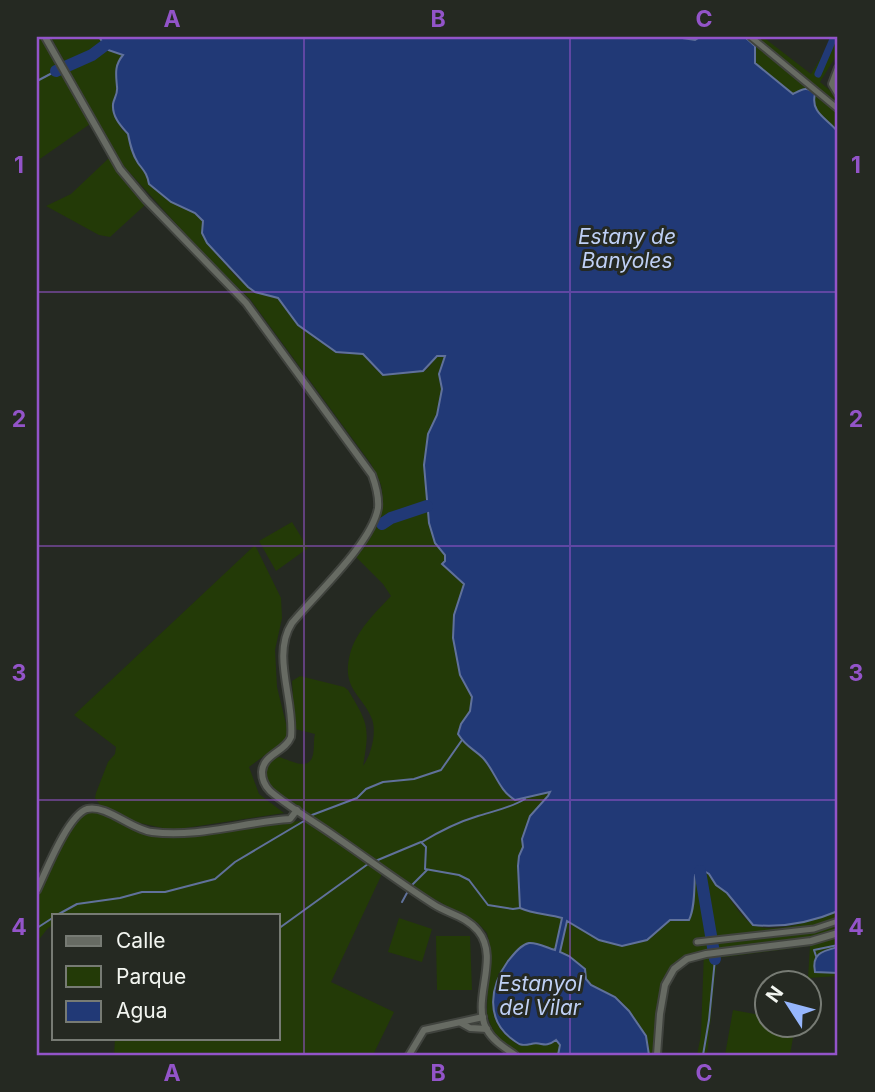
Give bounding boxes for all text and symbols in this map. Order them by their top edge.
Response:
text: A [163,5,181,33]
text: B [430,5,446,33]
text: C [695,5,713,33]
text: 1 [14,151,24,179]
text: 1 [851,151,861,179]
water label: Estany de Banyoles [578,224,676,273]
text: 2 [12,405,26,433]
text: 2 [849,405,863,433]
text: 3 [12,659,26,687]
text: 3 [849,659,863,687]
text: 4 [11,913,27,941]
text: 4 [848,913,864,941]
legend [52,914,280,1040]
text: Calle [116,928,166,953]
text: Parque [116,964,186,989]
north arrow [752,970,822,1040]
water label: Estanyol del Vilar [498,971,583,1020]
text: N [761,982,788,1007]
text: Agua [116,998,168,1023]
text: A [163,1059,181,1087]
text: B [430,1059,446,1087]
text: C [695,1059,713,1087]

